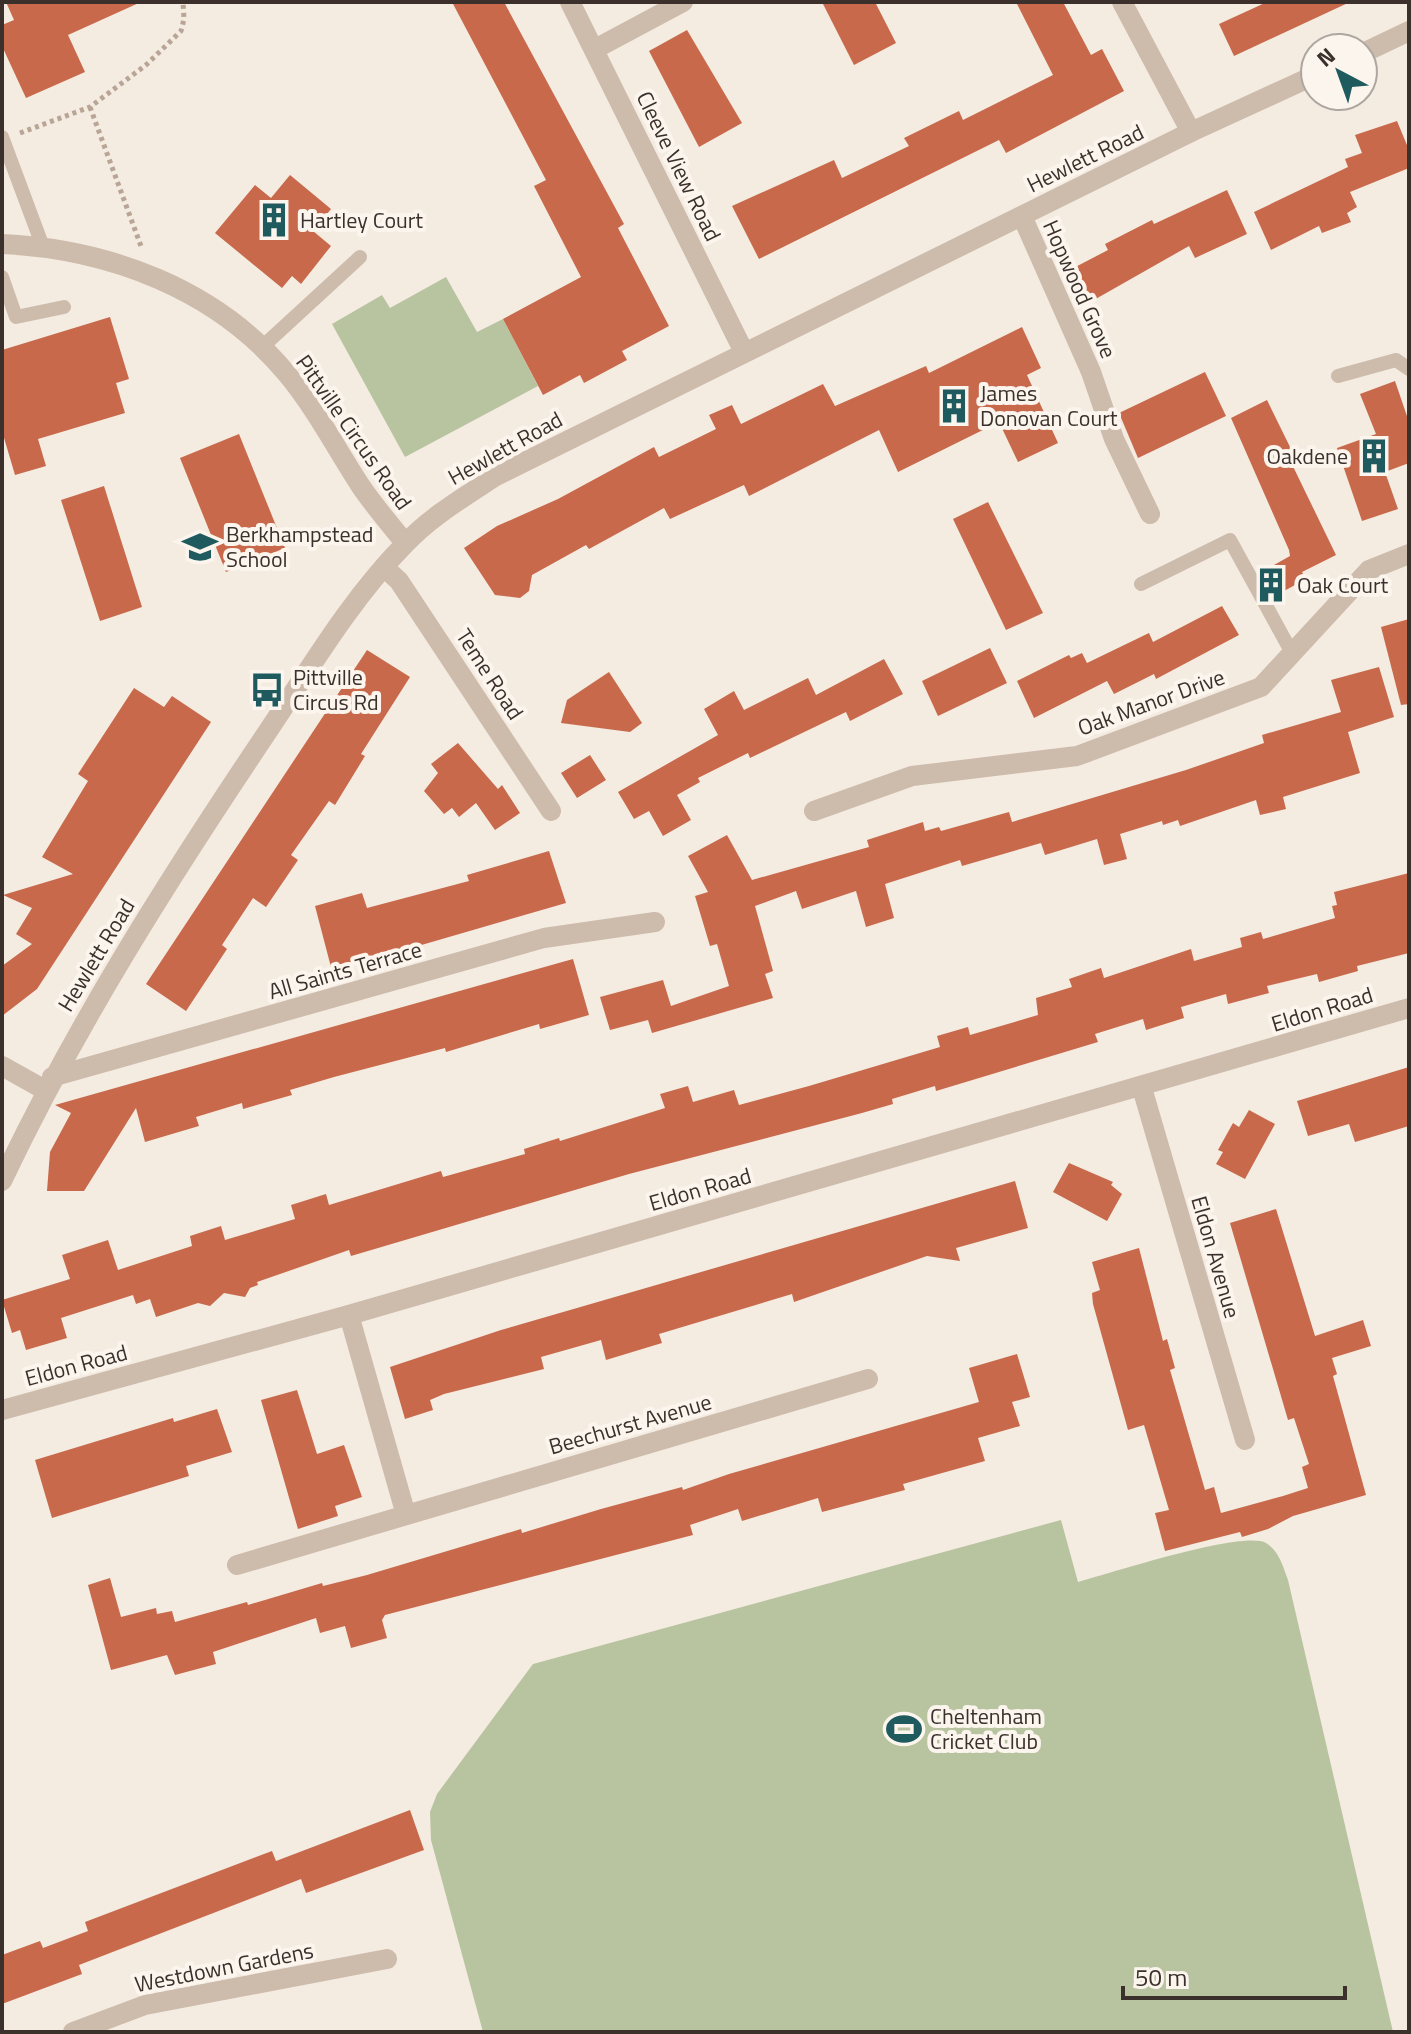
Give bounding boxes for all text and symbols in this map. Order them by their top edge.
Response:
north arrow [1299,32,1379,112]
text: N [1309,39,1343,75]
street label: Cleeve View Road [628,85,730,247]
street label: Hewlett Road [1021,115,1149,201]
building icon: Hartley Court [255,201,293,239]
place label: Hartley Court [300,203,423,237]
street label: Hopwood Grove [1034,214,1126,364]
street label: Pittville Circus Road [288,347,420,517]
place label: James Donovan Court [980,376,1118,435]
building icon: James Donovan Court [935,387,973,425]
street label: Hewlett Road [441,402,569,494]
building icon: Oakdene [1355,437,1393,475]
place label: Oakdene [1267,439,1348,473]
place label: Berkhampstead School [226,517,373,576]
school or university icon: Berkhampstead School [181,528,219,566]
building icon: Oak Court [1252,566,1290,604]
place label: Oak Court [1297,568,1389,602]
street label: Teme Road [448,622,532,726]
place label: Pittville Circus Rd [293,660,379,719]
street label: Oak Manor Drive [1073,660,1229,744]
bus stop icon: Pittville Circus Rd [248,671,286,709]
street label: Hewlett Road [49,892,143,1018]
street label: All Saints Terrace [264,932,426,1008]
street label: Eldon Road [1267,977,1377,1041]
street label: Eldon Road [645,1158,755,1220]
street label: Eldon Avenue [1182,1192,1250,1322]
street label: Eldon Road [21,1335,131,1395]
street label: Beechurst Avenue [545,1384,715,1464]
place label: Cheltenham Cricket Club [930,1699,1042,1758]
sports icon: Cheltenham Cricket Club [885,1710,923,1748]
street label: Westdown Gardens [132,1933,316,2001]
scale bar [1123,1950,1345,2000]
text: 50 m [1135,1959,1187,1995]

